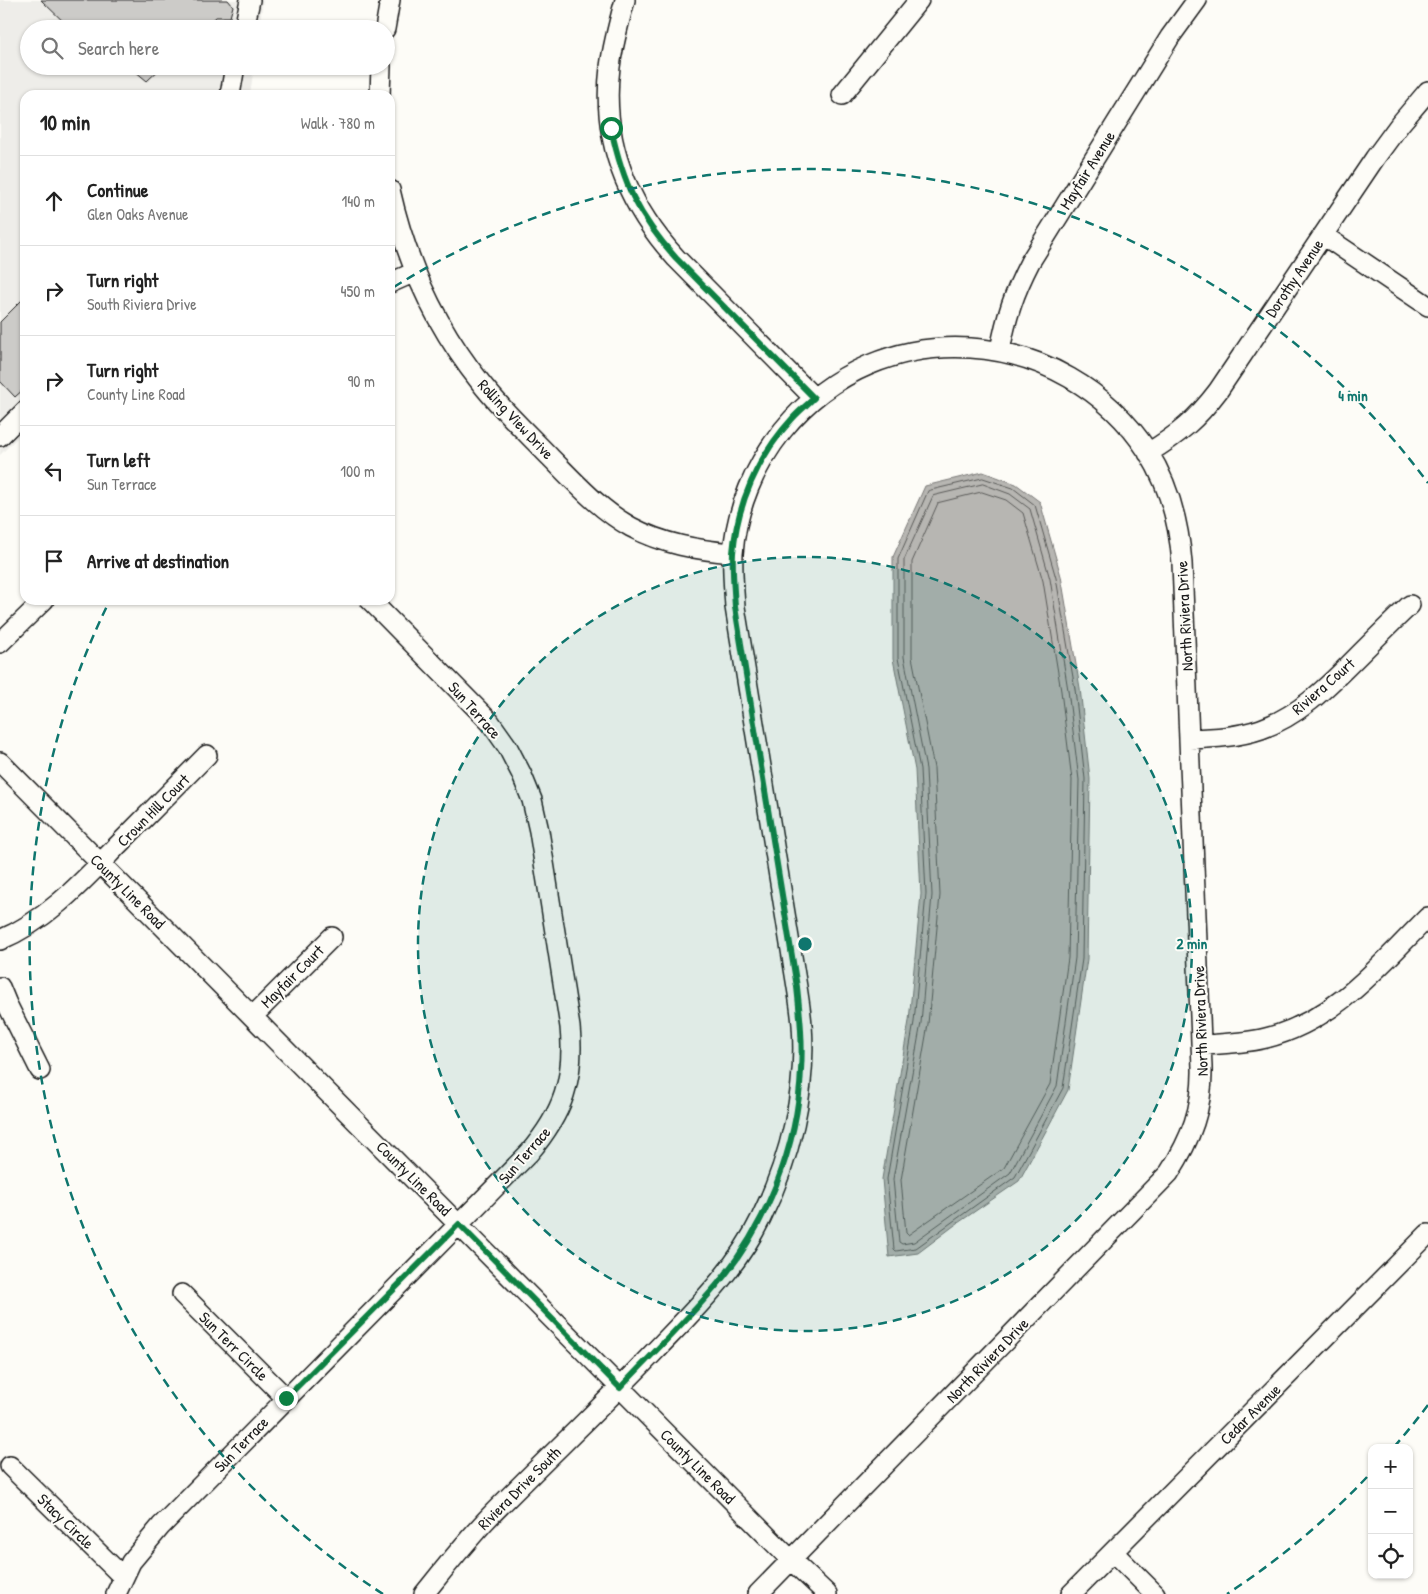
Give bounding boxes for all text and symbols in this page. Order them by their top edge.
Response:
search box [20,20,395,75]
icon: search [38,34,66,62]
text: Search here [78,35,159,61]
text: 10 min [40,108,90,137]
text: Walk · 780 m [301,112,375,134]
route start [600,117,623,140]
street label: Mayfair Avenue [1054,126,1120,213]
text: Continue [87,177,148,203]
icon: ahead [40,187,68,215]
text: 140 m [341,190,375,212]
text: Glen Oaks Avenue [87,203,188,225]
street label: Dorothy Avenue [1260,234,1329,321]
text: Turn right [87,267,158,293]
icon: right [40,277,68,305]
text: 450 m [341,280,375,302]
text: South Riviera Drive [87,293,197,315]
text: Turn right [87,357,158,383]
icon: right [40,367,68,395]
text: 90 m [347,370,375,392]
street label: Rolling View Drive [473,374,559,464]
text: County Line Road [87,383,185,405]
text: 4 min [1338,385,1368,406]
text: Turn left [87,447,150,473]
icon: left [40,457,68,485]
text: 100 m [340,460,375,482]
text: Sun Terrace [87,473,157,495]
icon: arrive [40,547,68,575]
text: Arrive at destination [87,548,229,574]
street label: North Riviera Drive [1170,560,1198,672]
street label: Riviera Court [1287,652,1359,719]
street label: Sun Terrace [444,677,507,744]
street label: Crown Hill Court [112,768,195,851]
street label: County Line Road [86,849,170,933]
text: 2 min [1177,933,1208,954]
centre of rings [796,935,814,953]
street label: Mayfair Court [255,939,329,1013]
street label: North Riviera Drive [1187,965,1213,1077]
street label: Sun Terrace [493,1121,556,1189]
street label: County Line Road [372,1136,456,1220]
street label: Sun Terr Circle [194,1306,274,1386]
street label: North Riviera Drive [941,1312,1034,1407]
street label: Cedar Avenue [1215,1378,1286,1449]
route end [275,1387,298,1410]
street label: Sun Terrace [209,1411,274,1477]
street label: County Line Road [656,1424,740,1508]
street label: Riviera Drive South [472,1441,566,1535]
map controls [1368,1444,1413,1579]
button: + [1368,1444,1413,1489]
street label: Stacy Circle [33,1488,100,1554]
button: − [1368,1489,1413,1534]
button: locate [1368,1534,1413,1579]

